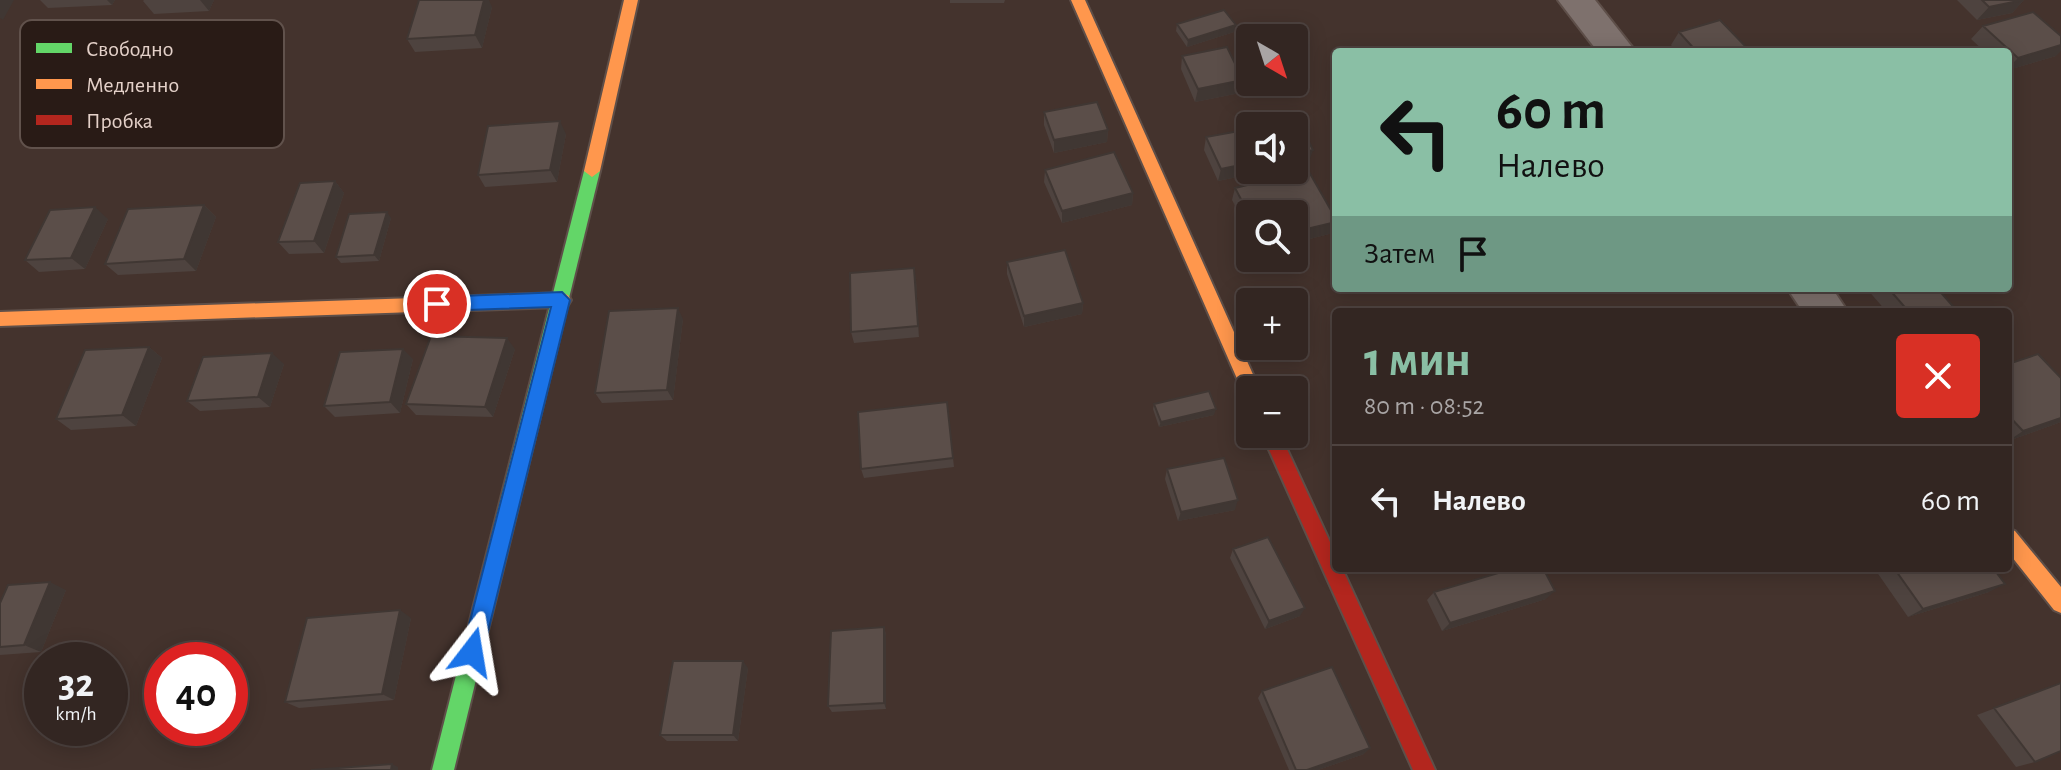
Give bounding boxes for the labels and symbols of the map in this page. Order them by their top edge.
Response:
legend [20,20,284,148]
north arrow [1236,24,1308,96]
text: Свободно [86,38,174,60]
text: Медленно [86,74,179,96]
text: Пробка [86,110,153,132]
pin [403,270,471,338]
position arrow [430,610,514,694]
speed limit sign: 40 [144,642,248,746]

